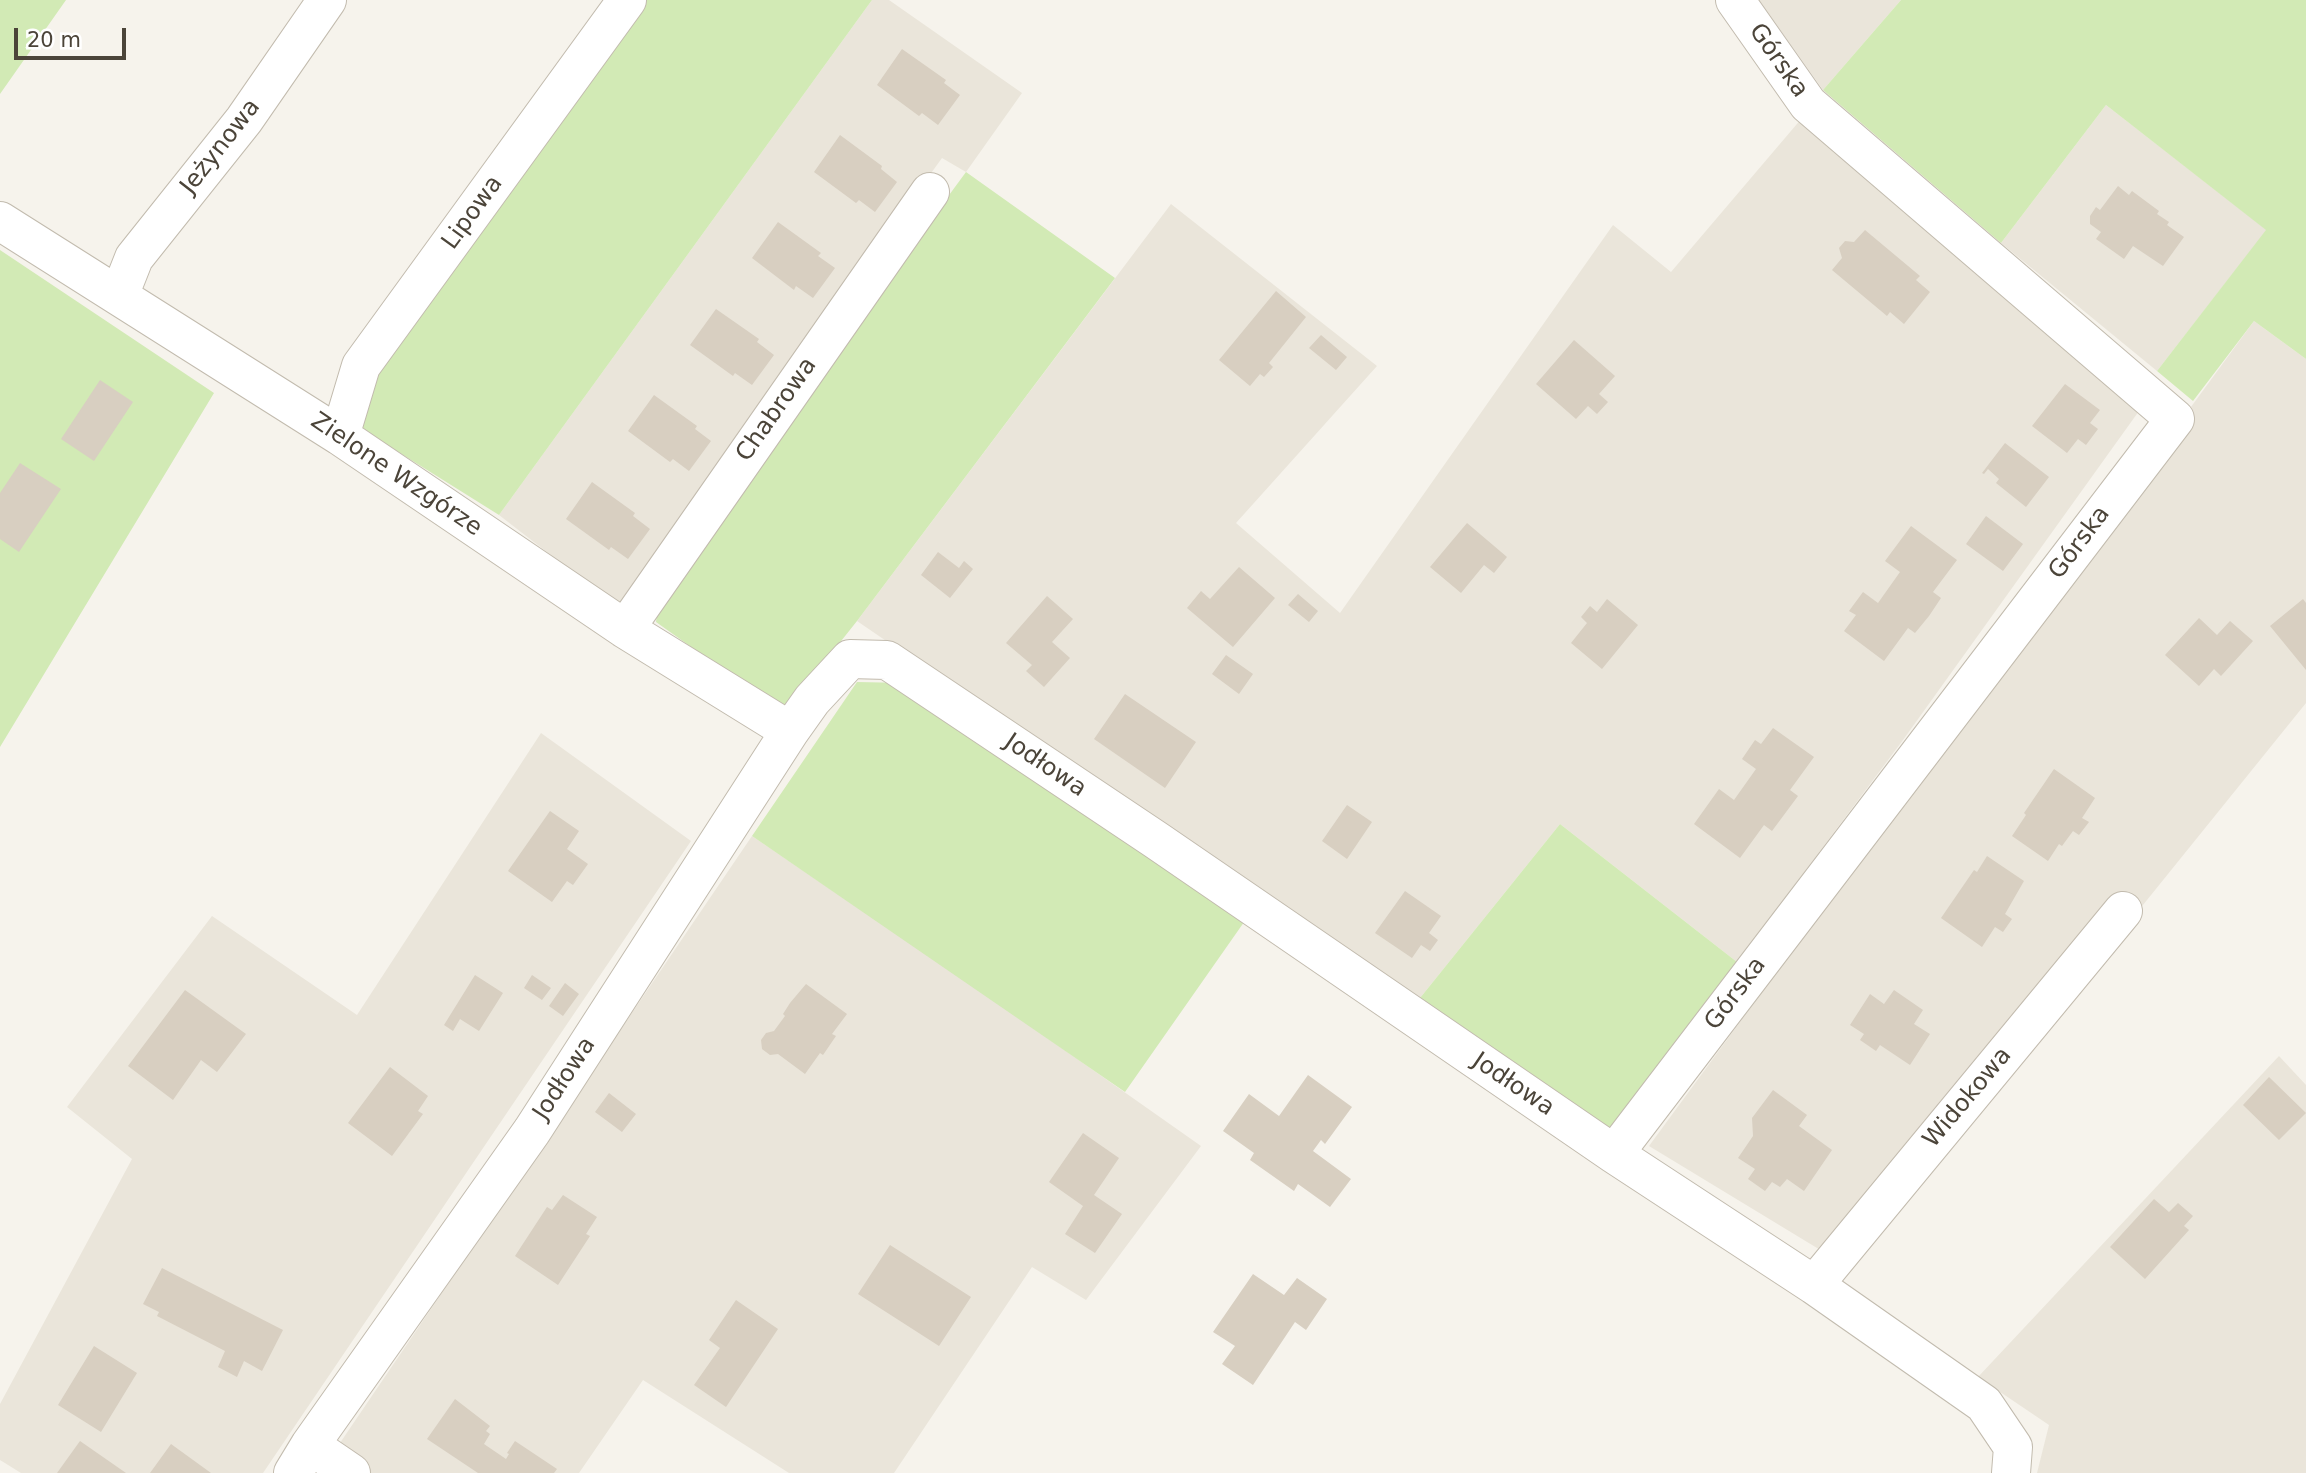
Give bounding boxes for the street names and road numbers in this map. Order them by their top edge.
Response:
street label: Górska [1742,18,1814,104]
street label: Jeżynowa [175,94,267,200]
street label: Lipowa [437,170,509,256]
street label: Chabrowa [731,352,823,468]
street label: Zielone Wzgórze [305,407,487,543]
street label: Górska [2043,501,2117,585]
street label: Jodłowa [998,728,1092,804]
street label: Górska [1699,952,1773,1036]
street label: Jodłowa [528,1032,602,1126]
street label: Widokowa [1918,1042,2018,1154]
street label: Jodłowa [1466,1047,1560,1123]

